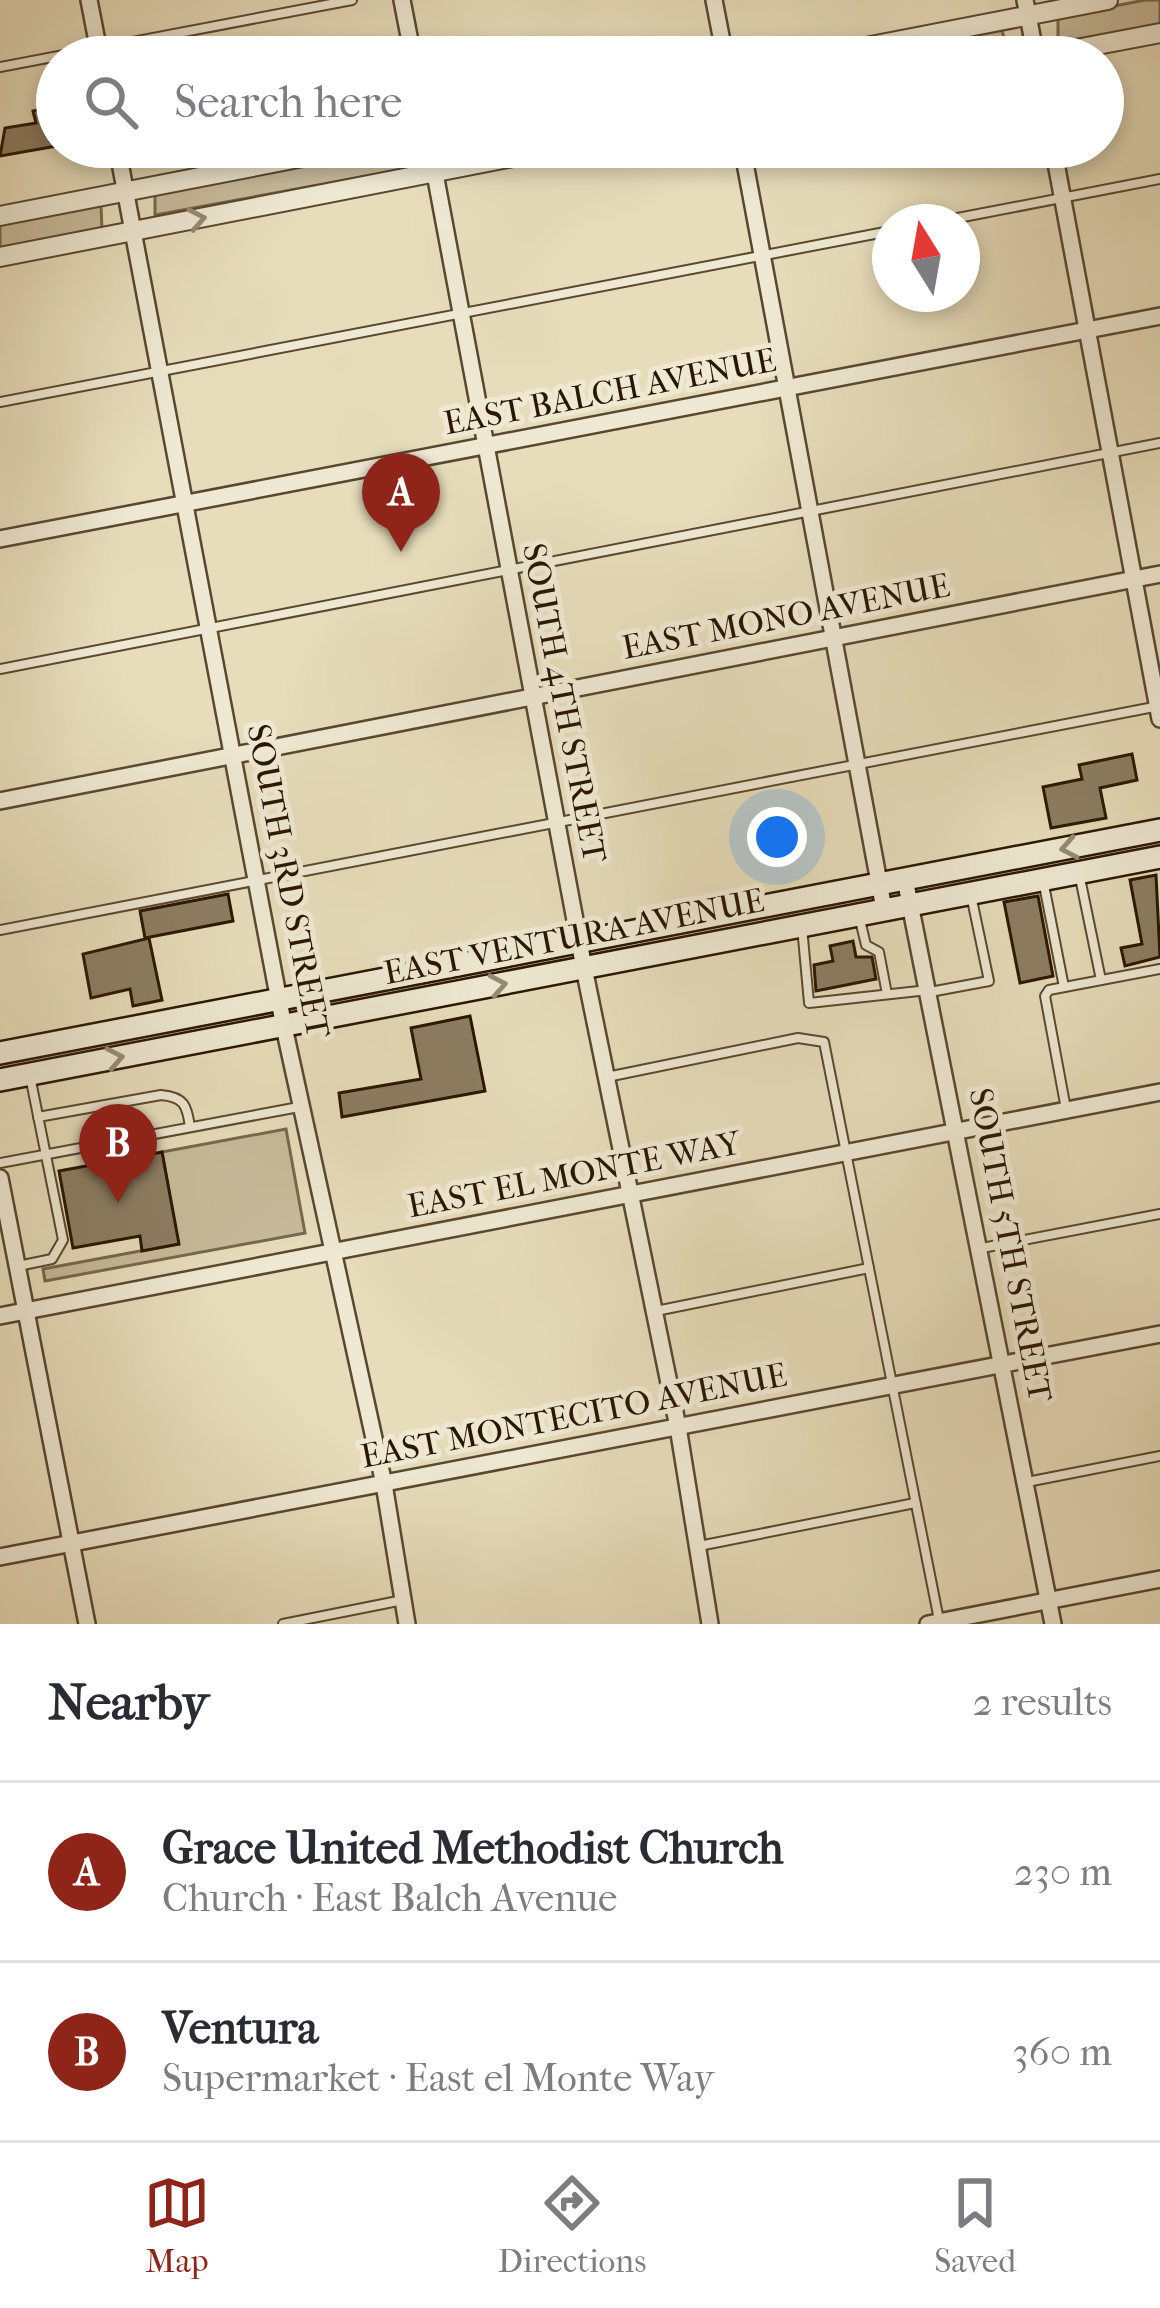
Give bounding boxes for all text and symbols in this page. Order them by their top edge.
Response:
search box [36,36,1124,168]
icon: search [78,69,144,135]
text: Search here [174,76,402,129]
north arrow [872,204,980,312]
one-way arrow [187,207,207,233]
street label: EAST BALCH AVENUE [440,341,780,443]
pin: A [362,453,440,552]
street label: SOUTH 4TH STREET [514,540,614,867]
street label: EAST MONO AVENUE [619,566,953,668]
street label: SOUTH 3RD STREET [238,721,338,1042]
your location [747,807,807,867]
one-way arrow [1059,834,1079,860]
street label: EAST VENTURA AVENUE [380,881,768,993]
one-way arrow [488,973,508,999]
one-way arrow [105,1047,125,1072]
street label: SOUTH 5TH STREET [960,1085,1060,1406]
pin: B [79,1104,157,1203]
street label: EAST EL MONTE WAY [404,1123,745,1226]
street label: EAST MONTECITO AVENUE [358,1356,790,1476]
text: Nearby [48,1672,209,1732]
text: 2 results [973,1679,1112,1725]
text: Grace United Methodist Church [162,1822,783,1875]
text: A [74,1849,100,1895]
text: 230 m [1014,1849,1112,1895]
text: Church · East Balch Avenue [162,1875,617,1921]
text: Ventura [162,2002,318,2055]
text: B [74,2029,100,2075]
text: 360 m [1013,2029,1112,2075]
text: Supermarket · East el Monte Way [162,2055,714,2101]
tab: Map [144,2170,210,2281]
tab: Directions [498,2170,646,2281]
tab: Saved [934,2170,1016,2281]

